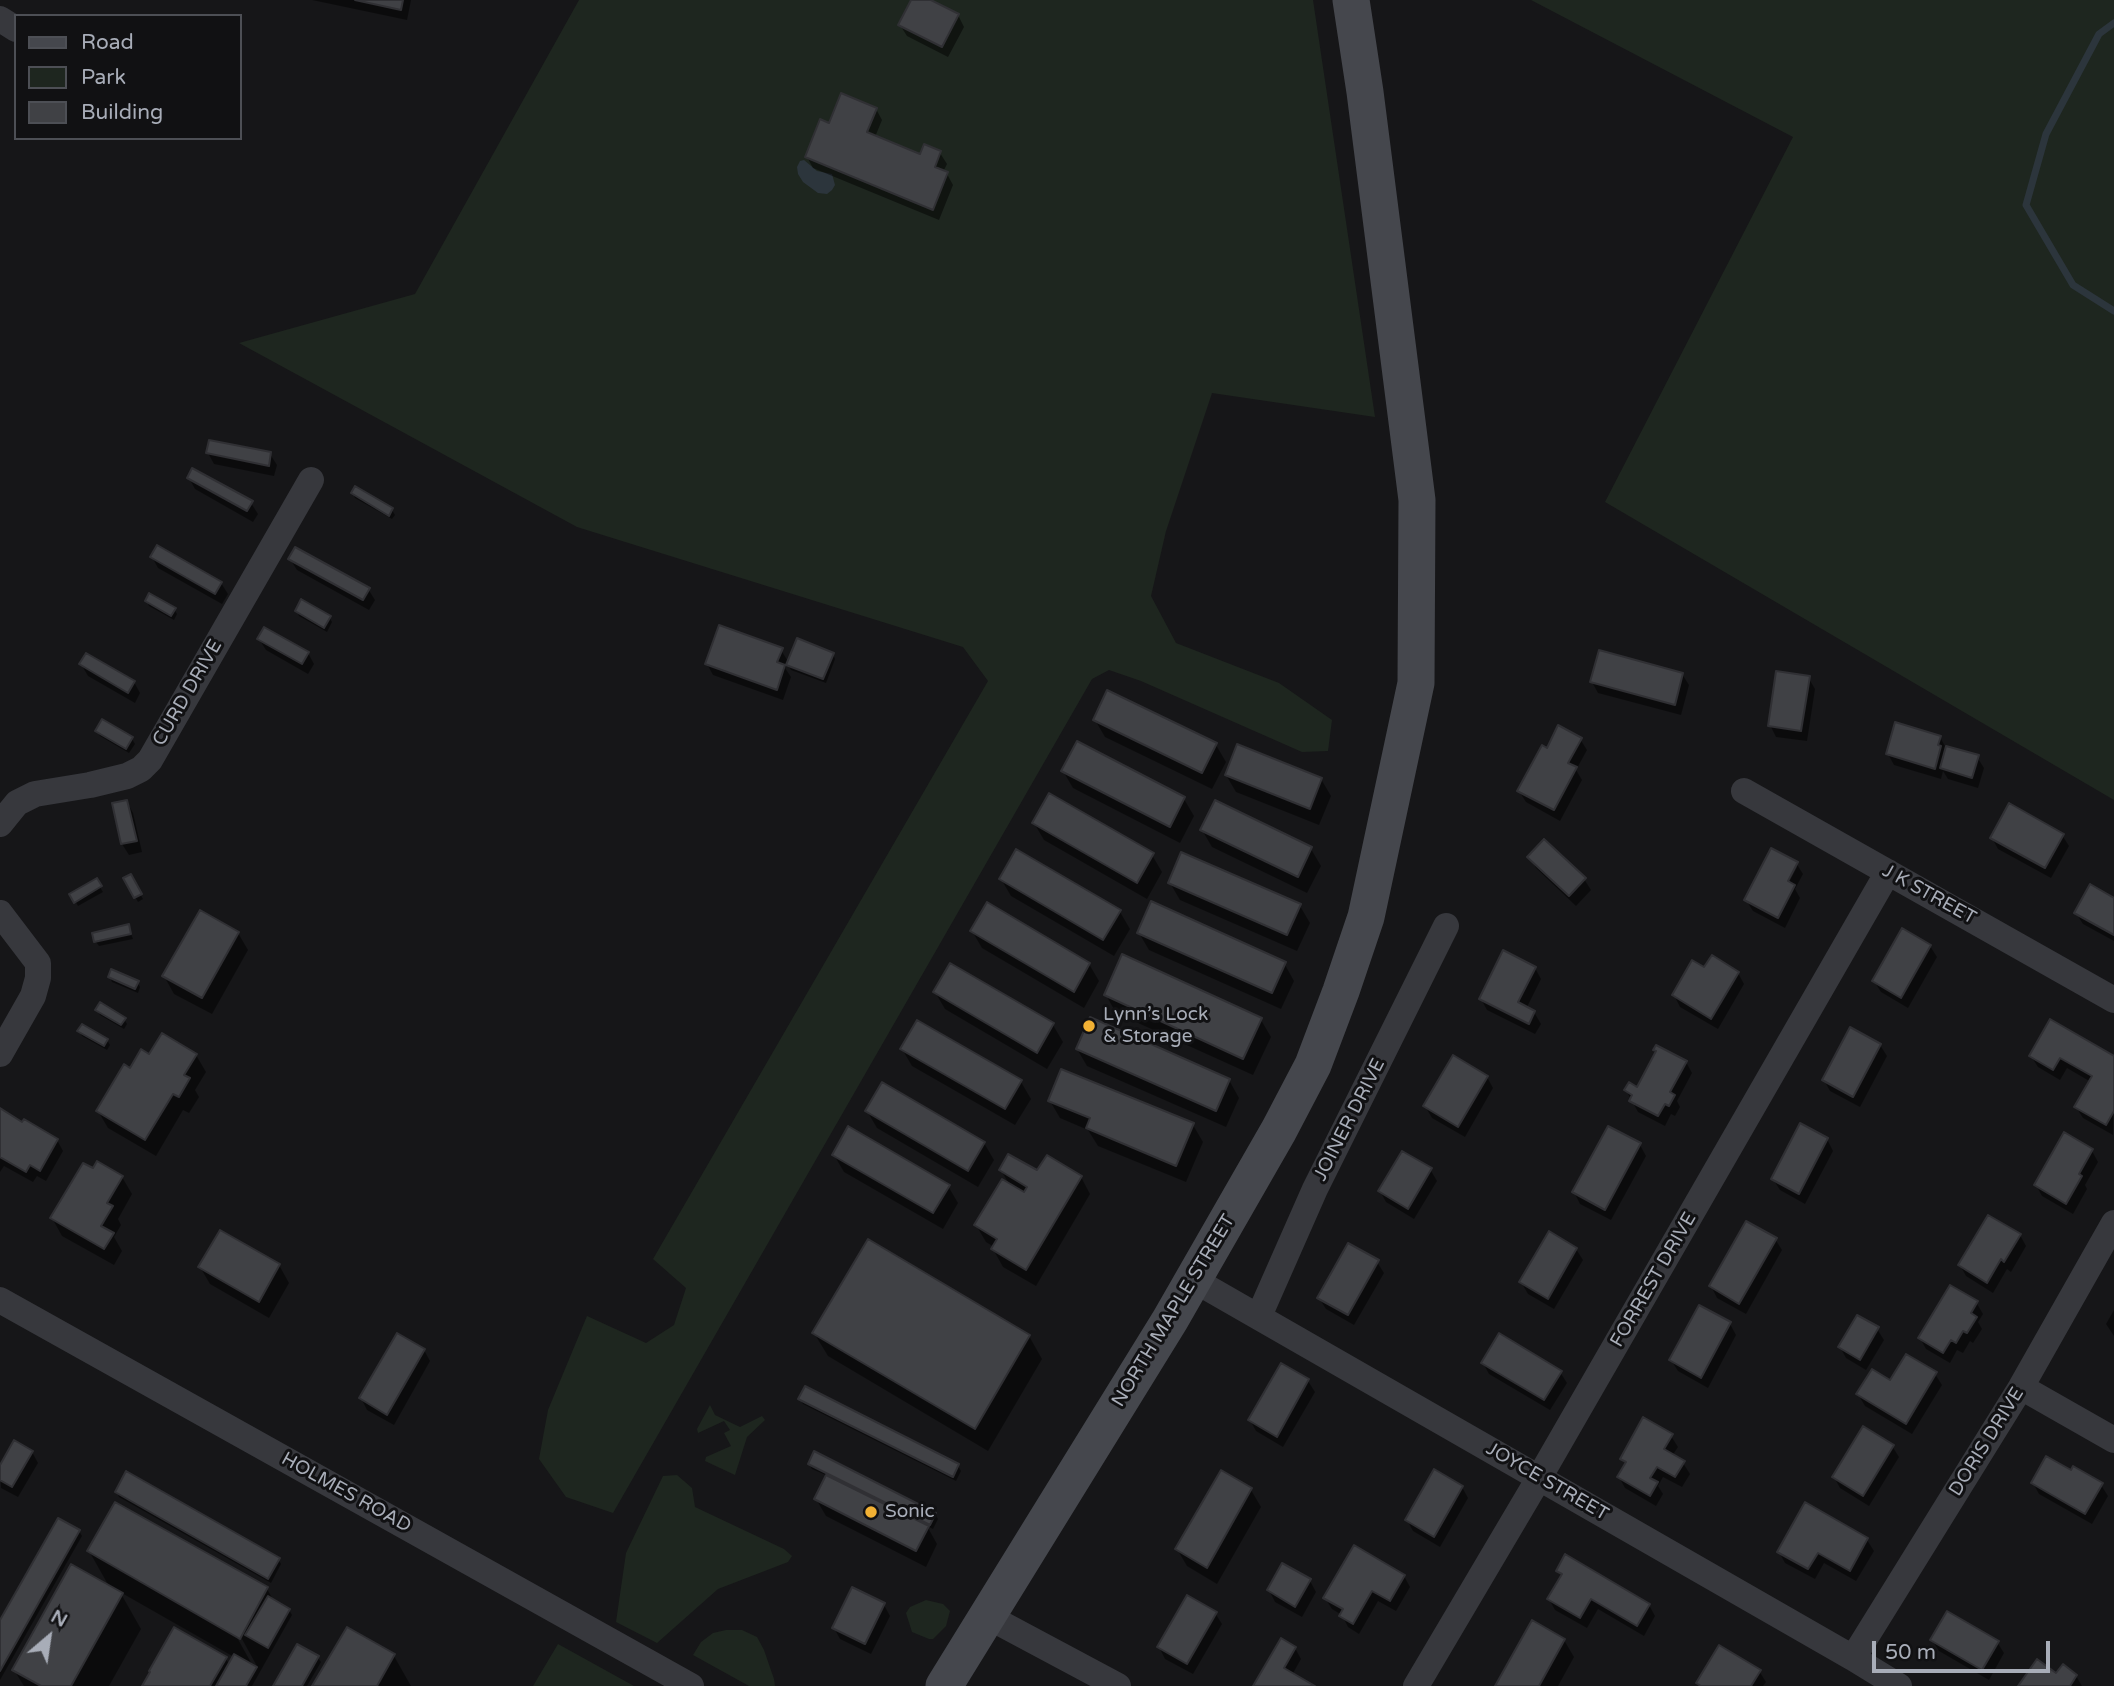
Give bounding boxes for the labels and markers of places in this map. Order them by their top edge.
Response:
place label: Lynn’s Lock & Storage [1103,1004,1208,1048]
marker: Lynn’s Lock & Storage [1081,1018,1097,1034]
place label: Sonic [885,1501,935,1523]
marker: Sonic [863,1504,879,1520]

